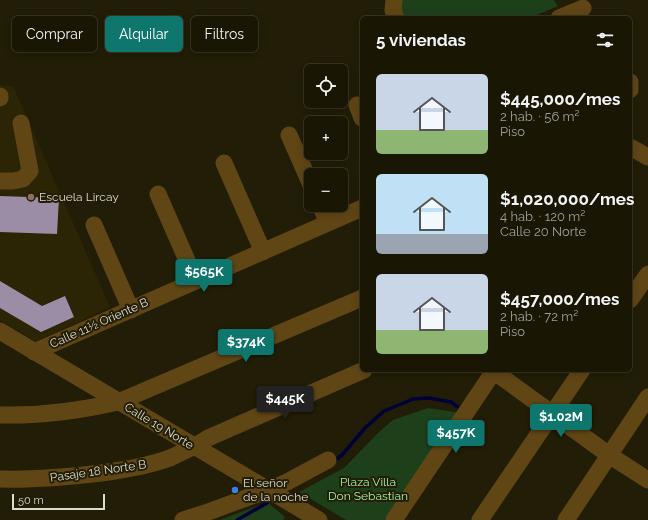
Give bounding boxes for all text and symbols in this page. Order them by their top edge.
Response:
chip: Comprar [12,16,97,52]
chip: Alquilar [105,16,183,52]
chip: Filtros [191,16,258,52]
icon: filters [594,29,616,51]
text: 5 viviendas [376,30,466,50]
map controls [304,64,348,212]
button: locate [304,64,348,108]
text: $445,000/mes [500,89,620,109]
icon: home [408,90,456,138]
text: 2 hab. · 56 m² [500,109,580,124]
button: + [304,116,348,160]
text: Piso [500,124,525,139]
button: − [304,168,348,212]
text: $1,020,000/mes [500,189,634,209]
place label: Escuela Lircay [39,190,119,204]
icon: home [408,190,456,238]
marker: Escuela Lircay [26,192,36,202]
text: 4 hab. · 120 m² [500,209,585,224]
text: Calle 20 Norte [500,224,586,239]
pin: $565K [176,259,232,293]
text: $565K [184,264,224,279]
text: $457,000/mes [500,289,619,309]
icon: home [408,290,456,338]
street label: Calle 11½ Oriente B [48,295,150,351]
text: 2 hab. · 72 m² [500,309,578,324]
text: Piso [500,324,525,339]
pin: $374K [218,329,274,363]
text: $374K [227,334,265,349]
pin: $445K [257,386,313,420]
text: $445K [266,391,305,406]
street label: Calle 19 Norte [122,400,196,452]
pin: $1.02M [528,404,594,438]
text: $1.02M [539,409,583,424]
pin: $457K [428,420,484,454]
text: $457K [437,425,475,440]
street label: Pasaje 18 Norte B [49,457,147,485]
park label: Plaza Villa Don Sebastian [328,475,408,503]
place label: El señor de la noche [243,476,308,504]
marker: El señor de la noche [230,485,240,495]
scale bar [12,492,105,511]
text: 50 m [18,494,44,507]

